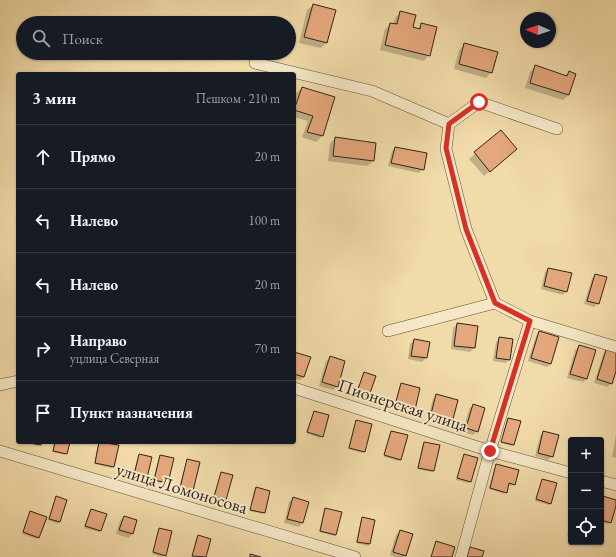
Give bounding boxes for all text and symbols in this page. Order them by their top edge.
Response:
north arrow [520,12,556,48]
search box [16,16,296,60]
icon: search [30,27,52,49]
text: Поиск [62,29,103,48]
text: 3 мин [32,87,76,109]
text: Пешком · 210 m [196,90,280,107]
route start [470,93,488,111]
icon: ahead [32,146,54,168]
text: Прямо [70,147,115,166]
text: 20 m [255,148,280,165]
icon: left [32,210,54,232]
text: Налево [70,211,118,230]
text: 100 m [249,212,280,229]
icon: left [32,274,54,296]
text: Налево [70,275,118,294]
text: 20 m [255,276,280,293]
text: Направо [70,331,127,350]
icon: right [32,338,54,360]
text: 70 m [255,340,280,357]
text: уцлица Северная [70,350,159,367]
street label: Пионерская улица [335,373,472,437]
icon: arrive [32,402,54,424]
text: Пункт назначения [70,403,193,422]
map controls [568,437,604,545]
button: + [568,437,604,473]
route end [481,442,499,460]
street label: улица Ломоносова [113,457,251,519]
button: − [568,473,604,509]
button: locate [568,509,604,545]

